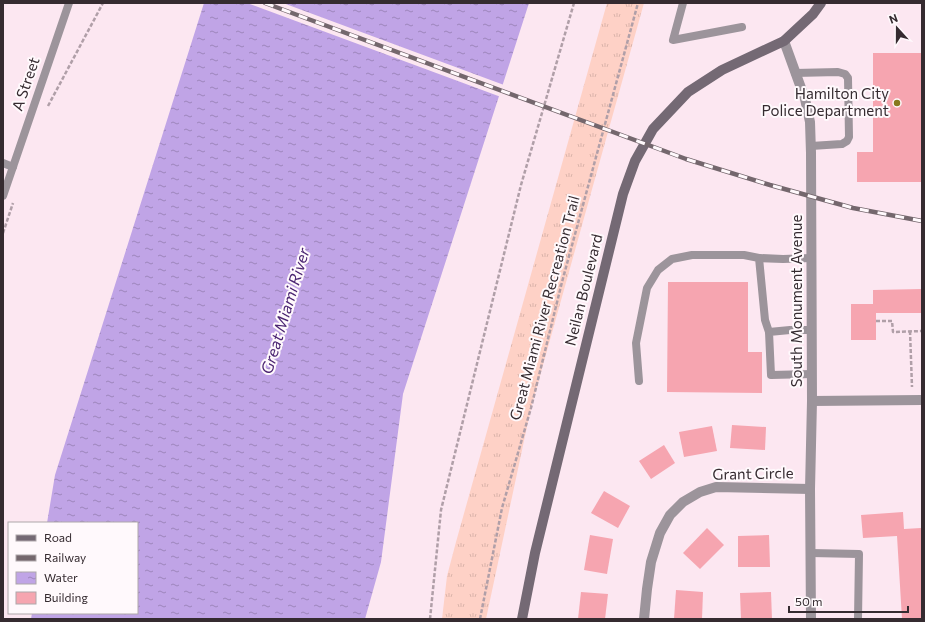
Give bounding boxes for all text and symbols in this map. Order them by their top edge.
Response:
north arrow [877,8,917,48]
text: N [887,11,899,26]
street label: A Street [7,54,43,113]
place label: Hamilton City Police Department [761,84,889,119]
marker: Hamilton City Police Department [892,98,902,108]
street label: Great Miami River Recreation Trail [505,193,583,422]
street label: South Monument Avenue [787,215,805,387]
street label: Neilan Boulevard [560,232,606,348]
water label: Great Miami River [256,245,313,376]
street label: Grant Circle [712,463,794,483]
legend [8,522,138,614]
text: Road [44,530,72,544]
text: Railway [44,550,86,564]
text: Water [44,570,78,584]
scale bar [789,588,908,614]
text: Building [44,590,88,604]
text: 50 m [795,594,823,608]

